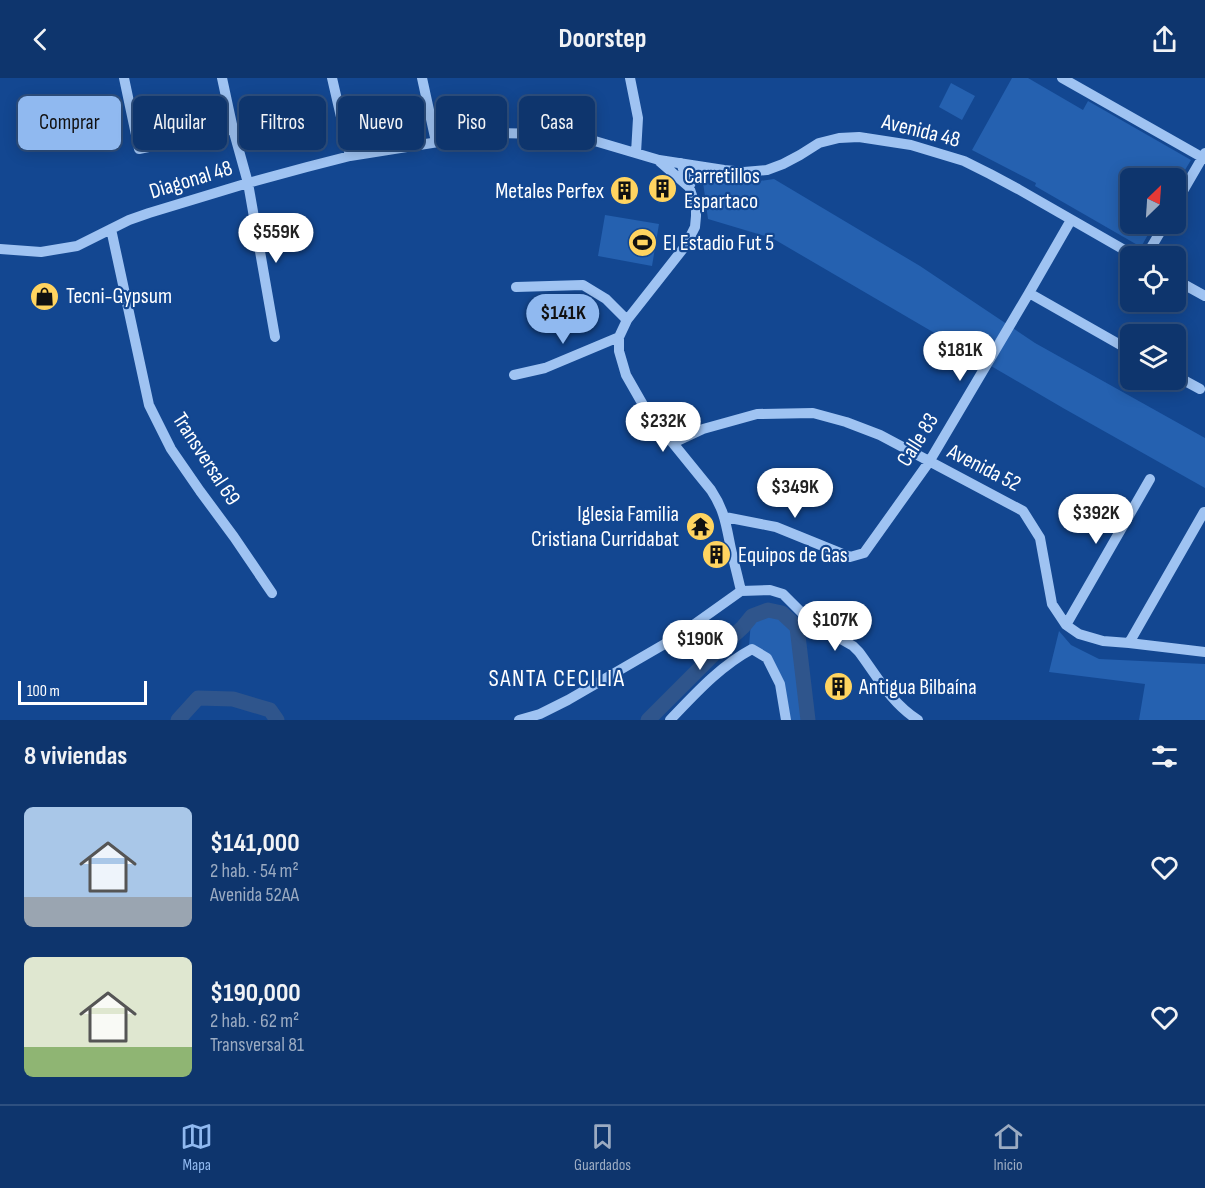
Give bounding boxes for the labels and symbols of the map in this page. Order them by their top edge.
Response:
street label: Avenida 48 [878,108,963,154]
street label: Diagonal 48 [146,155,236,205]
place label: Carretillos Espartaco [684,163,760,215]
north arrow [1120,168,1186,234]
building icon: Carretillos Espartaco [647,173,679,205]
building icon: Metales Perfex [609,175,641,207]
place label: Metales Perfex [495,178,605,205]
pin: $559K [234,213,318,264]
sports icon: El Estadio Fut 5 [626,227,658,259]
place label: El Estadio Fut 5 [663,230,774,257]
shop icon: Tecni-Gypsum [29,280,61,312]
place label: Tecni-Gypsum [66,283,172,310]
pin: $141K [521,294,605,345]
pin: $181K [918,331,1002,382]
pin: $232K [621,402,705,453]
street label: Transversal 69 [166,407,246,511]
street label: Calle 83 [891,408,945,472]
street label: Avenida 52 [942,438,1025,498]
pin: $349K [753,468,837,519]
pin: $392K [1054,494,1138,545]
place label: Iglesia Familia Cristiana Curridabat [531,501,679,553]
temple icon: Iglesia Familia Cristiana Curridabat [684,511,716,543]
building icon: Equipos de Gas [701,539,733,571]
place label: Equipos de Gas [738,542,848,569]
pin: $107K [793,601,877,652]
pin: $190K [658,620,742,671]
district label: SANTA CECILIA [489,664,625,693]
building icon: Antigua Bilbaína [822,671,854,703]
place label: Antigua Bilbaína [858,674,977,701]
scale bar [18,678,147,706]

